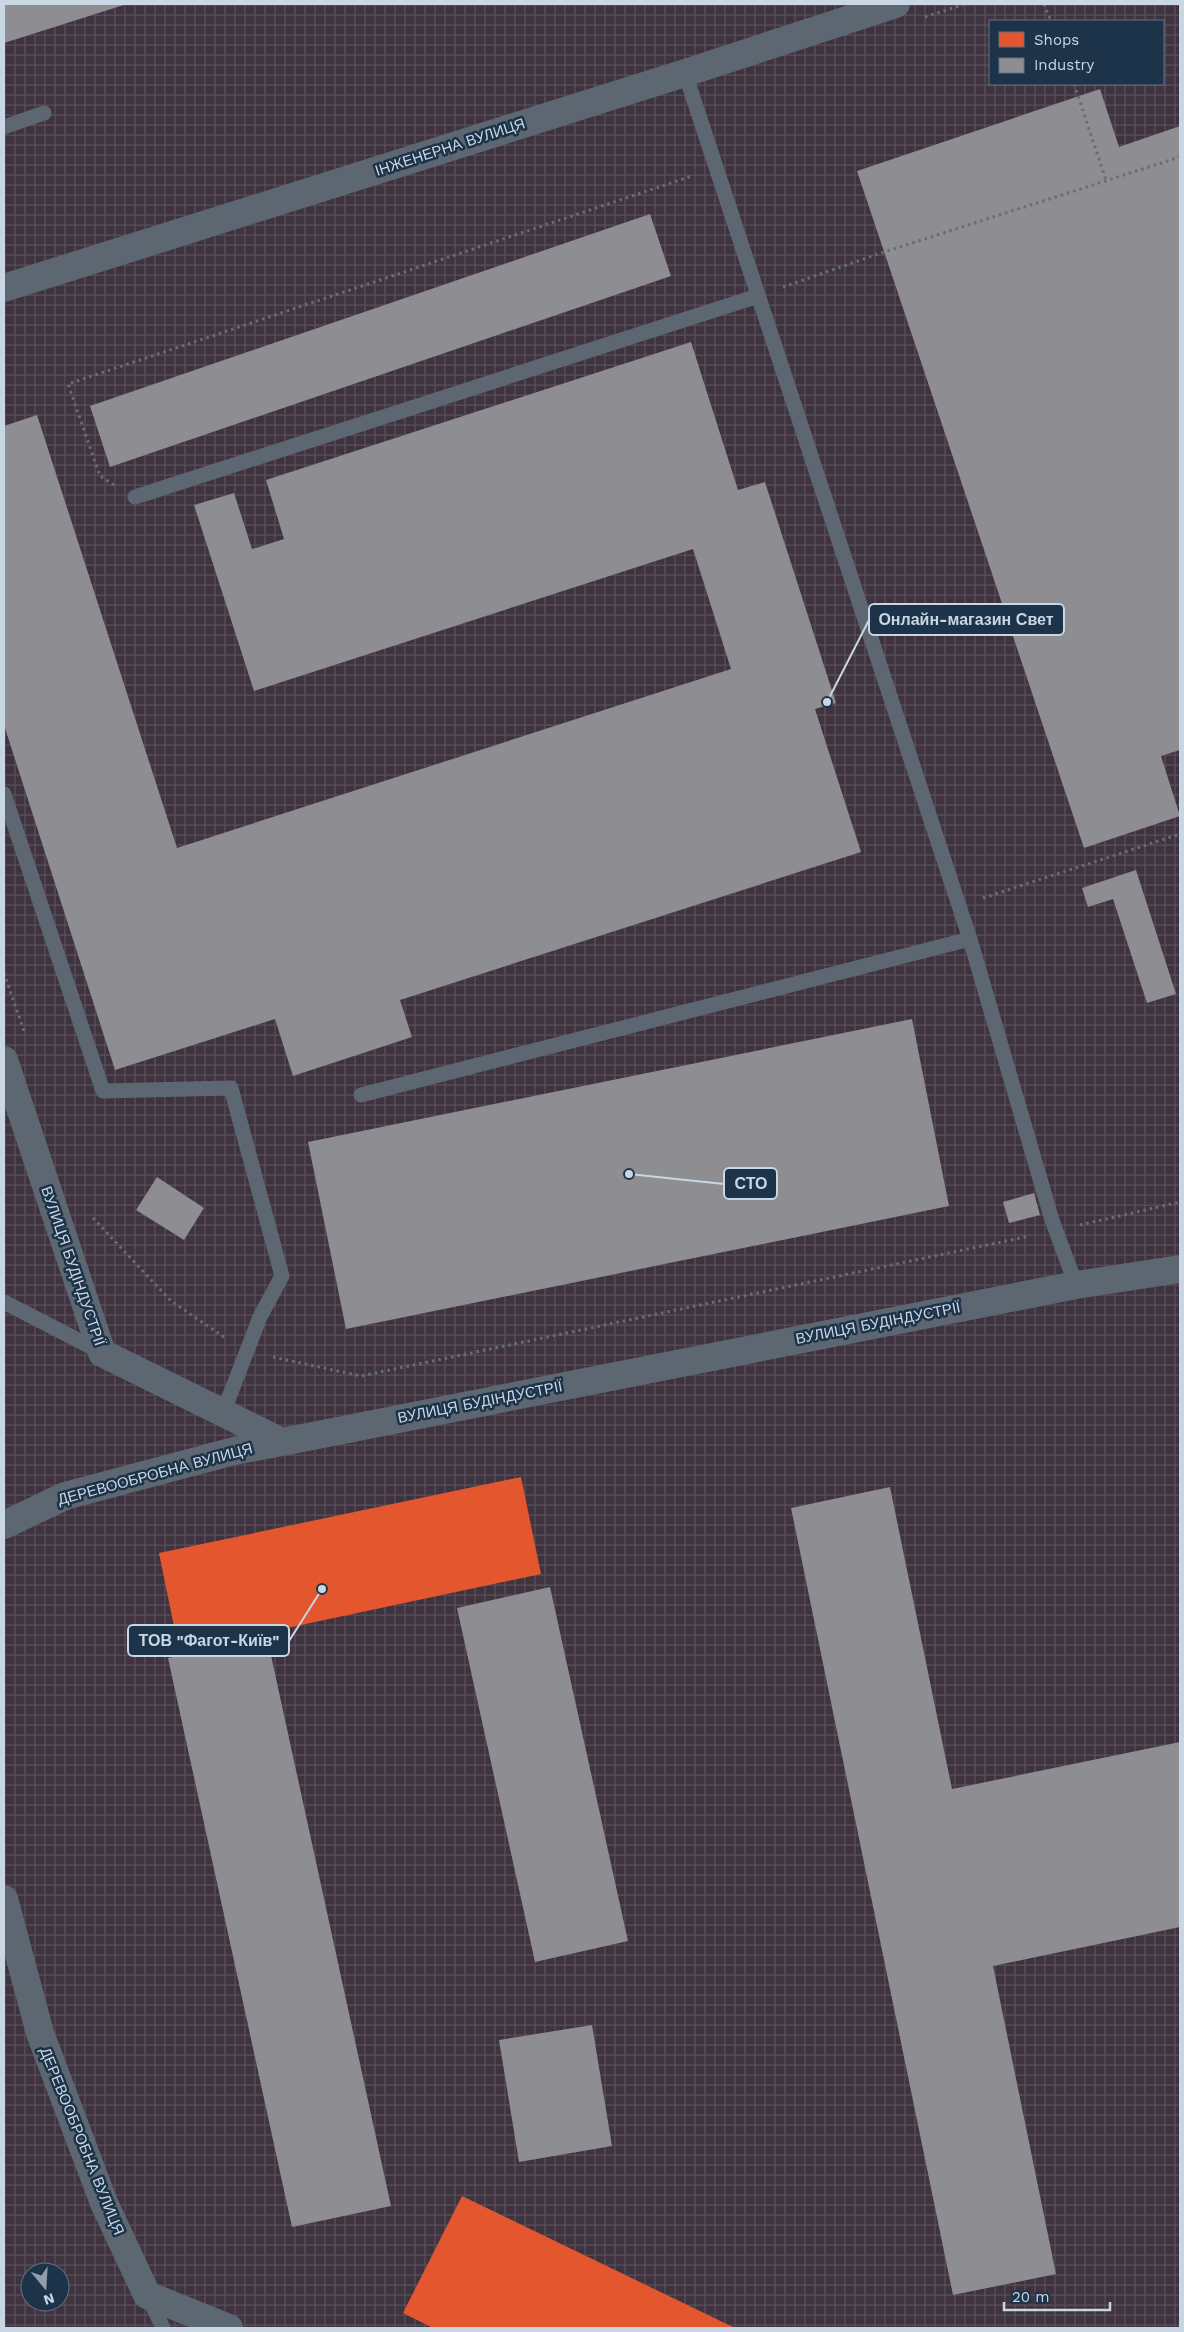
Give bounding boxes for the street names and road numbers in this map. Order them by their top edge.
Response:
street label: ІНЖЕНЕРНА ВУЛИЦЯ [373,114,527,180]
street label: ВУЛИЦЯ БУДІНДУСТРІЇ [37,1184,109,1349]
street label: ВУЛИЦЯ БУДІНДУСТРІЇ [794,1298,963,1348]
street label: ВУЛИЦЯ БУДІНДУСТРІЇ [396,1377,565,1427]
street label: ДЕРЕВООБРОБНА ВУЛИЦЯ [56,1439,254,1509]
street label: ДЕРЕВООБРОБНА ВУЛИЦЯ [36,2044,128,2238]

